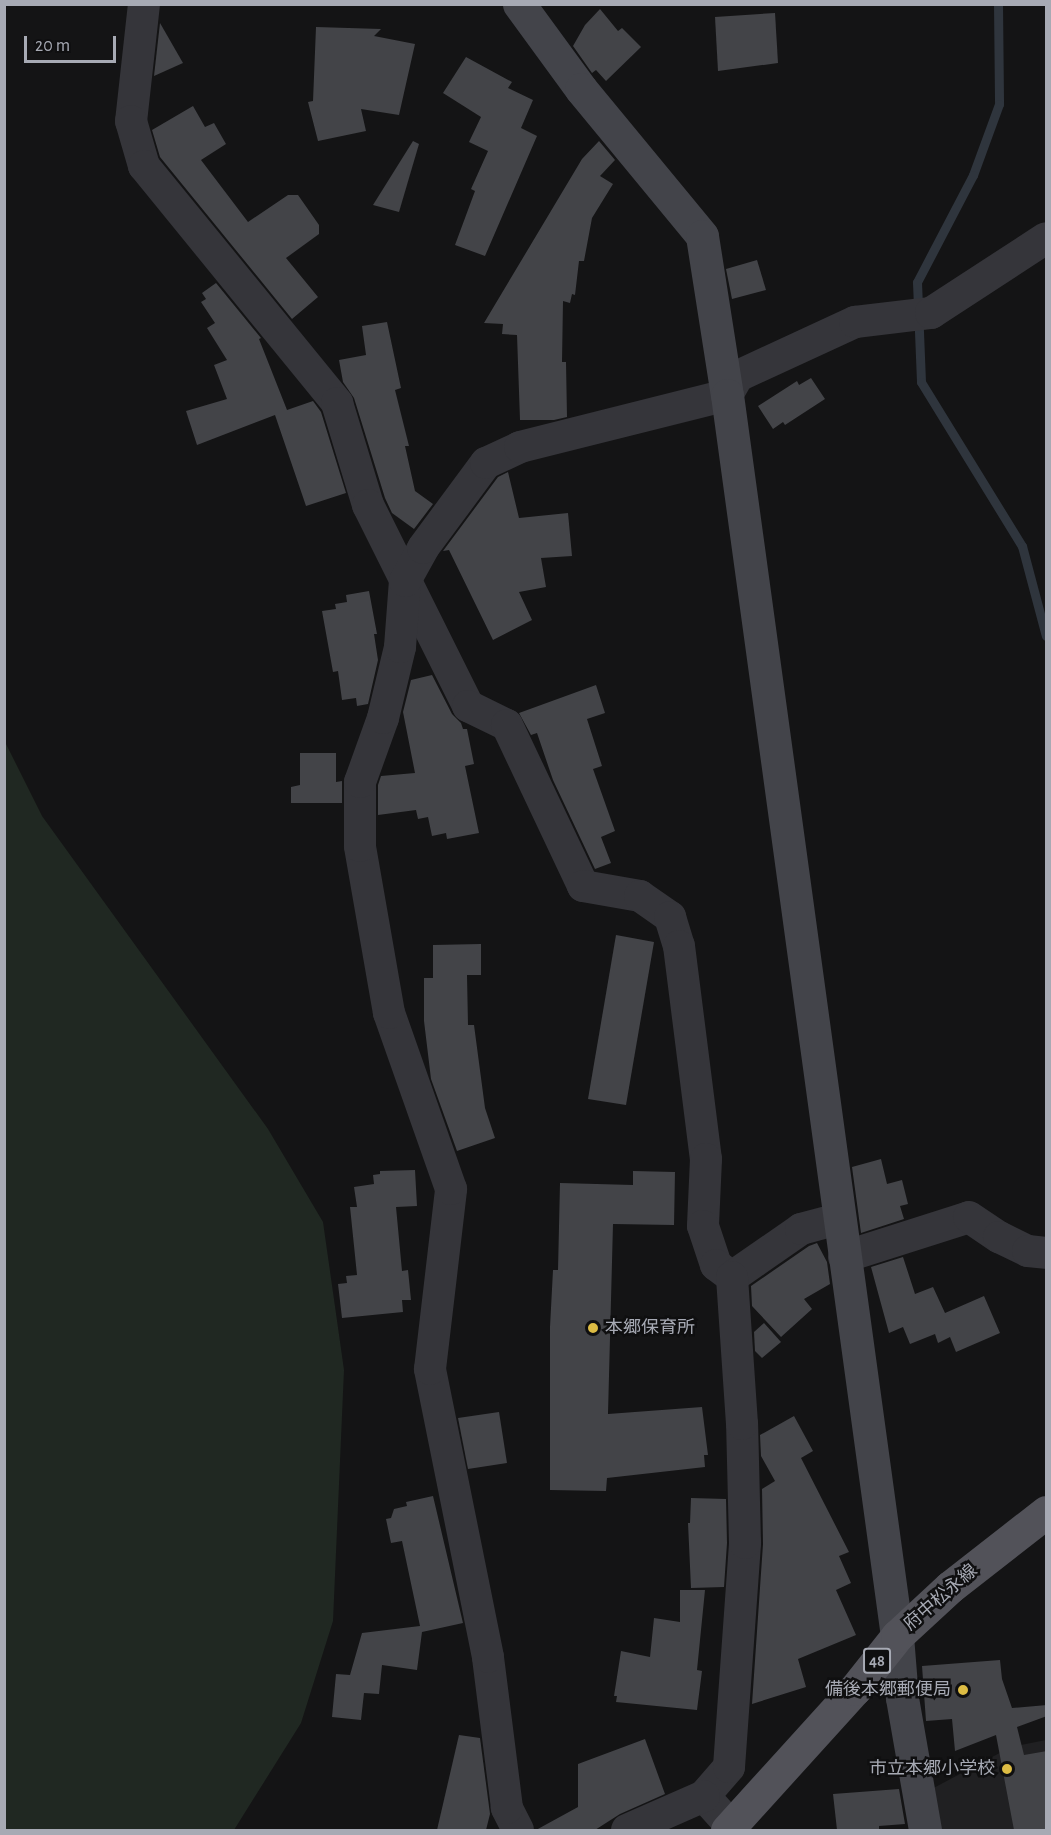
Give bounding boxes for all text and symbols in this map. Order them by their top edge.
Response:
scale bar [27,24,118,62]
text: 20 m [35,37,70,55]
place label: 本郷保育所 [605,1317,695,1339]
marker: 本郷保育所 [586,1321,600,1335]
street label: 府中松永線 [900,1560,982,1636]
road number: 48 [862,1648,892,1674]
place label: 備後本郷郵便局 [825,1679,951,1701]
marker: 備後本郷郵便局 [956,1683,970,1697]
place label: 市立本郷小学校 [869,1758,995,1780]
marker: 市立本郷小学校 [1000,1762,1014,1776]

